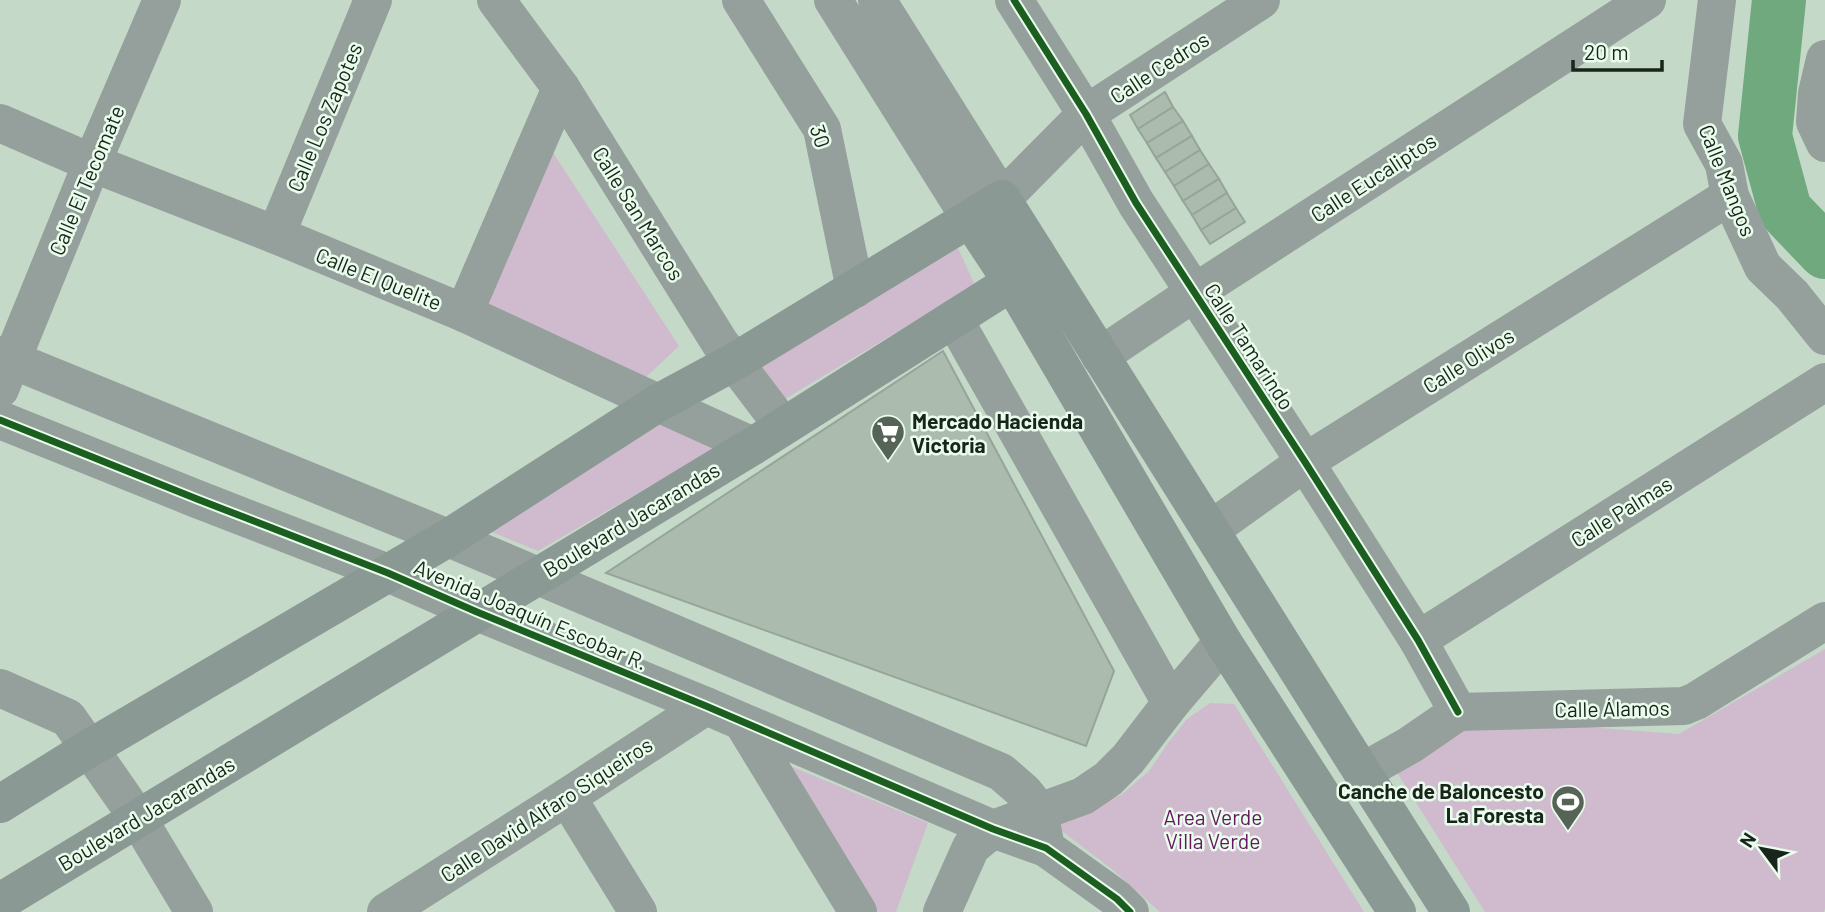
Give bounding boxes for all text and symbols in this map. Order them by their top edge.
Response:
street label: Calle Cedros [1105,26,1213,108]
scale bar [1573,28,1662,72]
street label: Calle Los Zapotes [281,39,367,195]
text: 20 m [1584,39,1629,64]
street label: Calle El Tecomate [43,101,129,259]
street label: 30 [805,121,837,151]
street label: Calle Mangos [1694,121,1762,239]
street label: Calle Eucaliptos [1306,127,1440,227]
street label: Calle San Marcos [588,142,690,284]
street label: Calle El Quelite [312,241,446,315]
street label: Calle Tamarindo [1200,278,1300,414]
street label: Calle Olivos [1418,322,1518,398]
place label: Mercado Hacienda Victoria [912,408,1083,457]
supermarket icon: Mercado Hacienda Victoria [869,413,907,462]
street label: Boulevard Jacarandas [538,456,724,582]
street label: Calle Palmas [1566,470,1676,552]
street label: Avenida Joaquín Escobar R. [411,553,651,675]
street label: Calle Álamos [1554,694,1670,722]
street label: Calle David Alfaro Siqueiros [435,731,657,887]
street label: Boulevard Jacarandas [53,750,239,876]
place label: Canche de Baloncesto La Foresta [1338,778,1544,827]
sports icon: Canche de Baloncesto La Foresta [1549,783,1587,832]
park label: Area Verde Villa Verde [1163,804,1263,853]
north arrow [1727,814,1797,884]
text: N [1734,828,1760,851]

